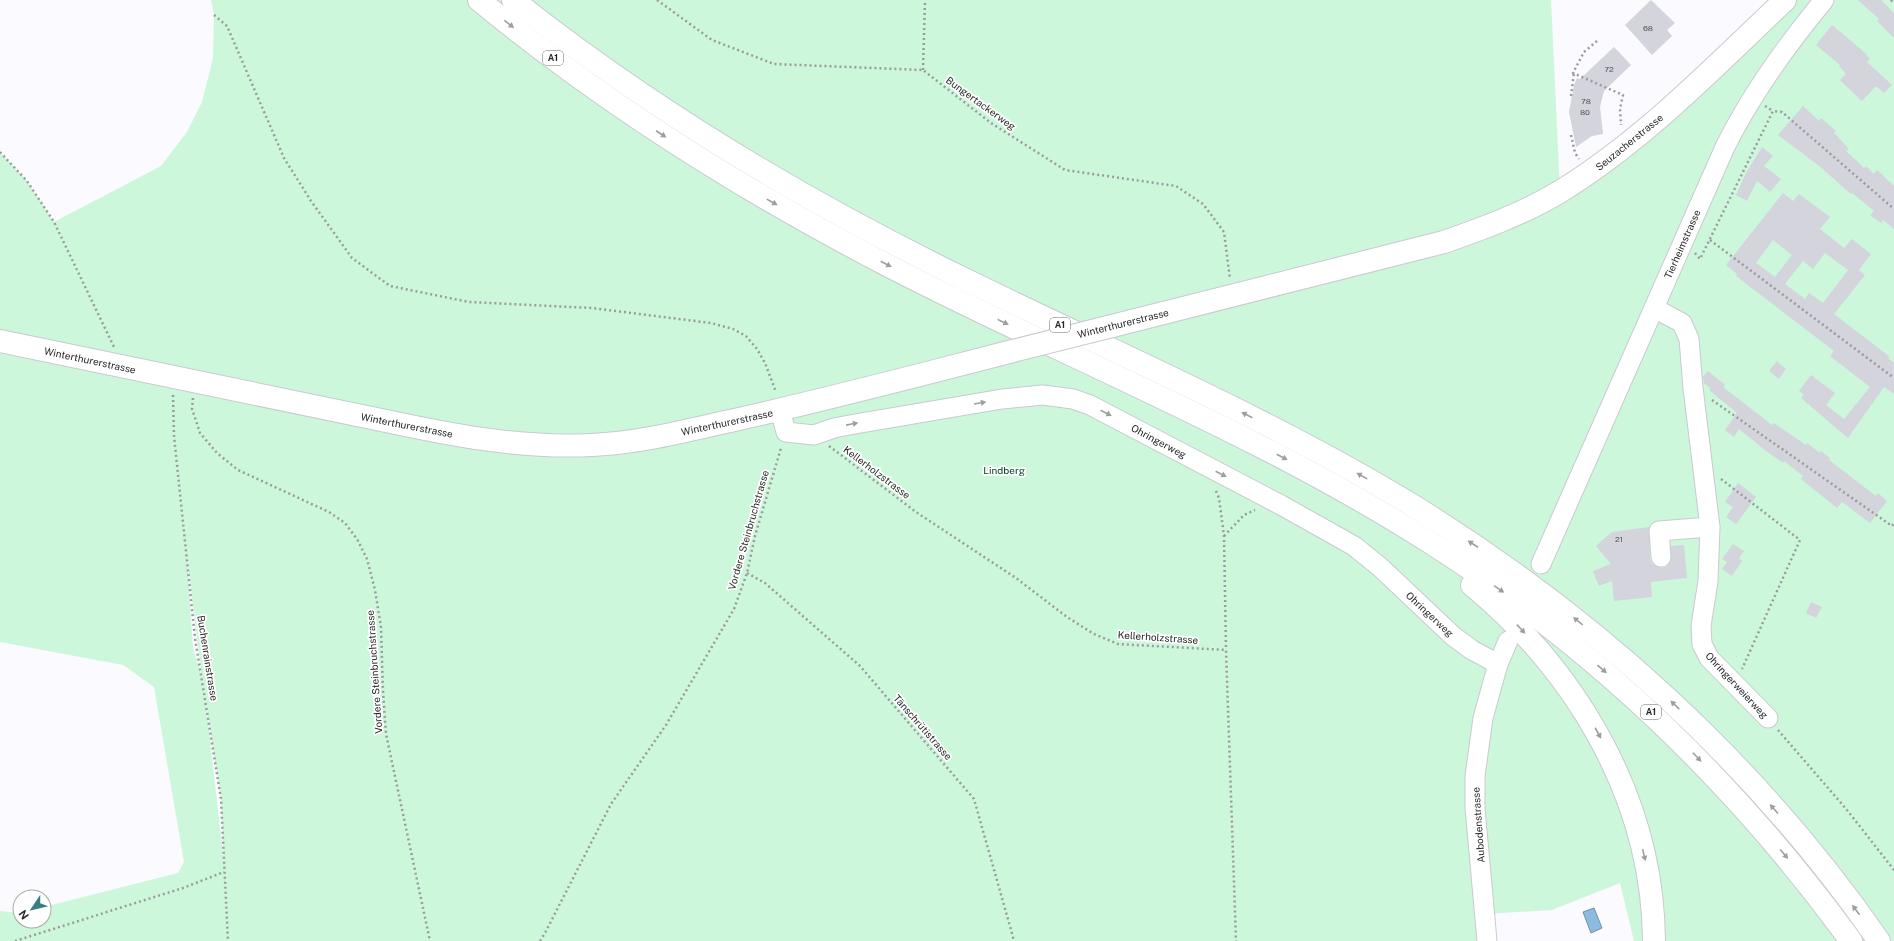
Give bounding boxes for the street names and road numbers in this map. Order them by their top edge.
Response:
road number: A1 [543,51,563,65]
street label: Bungertackerweg [944,74,1018,132]
street label: Seuzacherstrasse [1593,111,1665,173]
street label: Tierheimstrasse [1661,207,1703,280]
street label: Winterthurerstrasse [1076,306,1170,340]
road number: A1 [1050,318,1070,332]
street label: Winterthurerstrasse [43,344,137,376]
street label: Winterthurerstrasse [680,406,774,438]
street label: Winterthurerstrasse [360,410,454,440]
street label: Ohringerweg [1129,421,1189,461]
street label: Kellerholzstrasse [841,443,913,501]
street label: Vordere Steinbruchstrasse [725,468,771,591]
street label: Ohringerweg [1404,589,1456,639]
street label: Vordere Steinbruchstrasse [364,609,384,734]
street label: Buchenrainstrasse [195,614,221,702]
street label: Kellerholzstrasse [1117,628,1199,646]
street label: Ohringerweierweg [1703,649,1771,721]
street label: Tänschrütistrasse [891,692,955,762]
road number: A1 [1641,705,1661,719]
street label: Aubodenstrasse [1469,787,1487,863]

